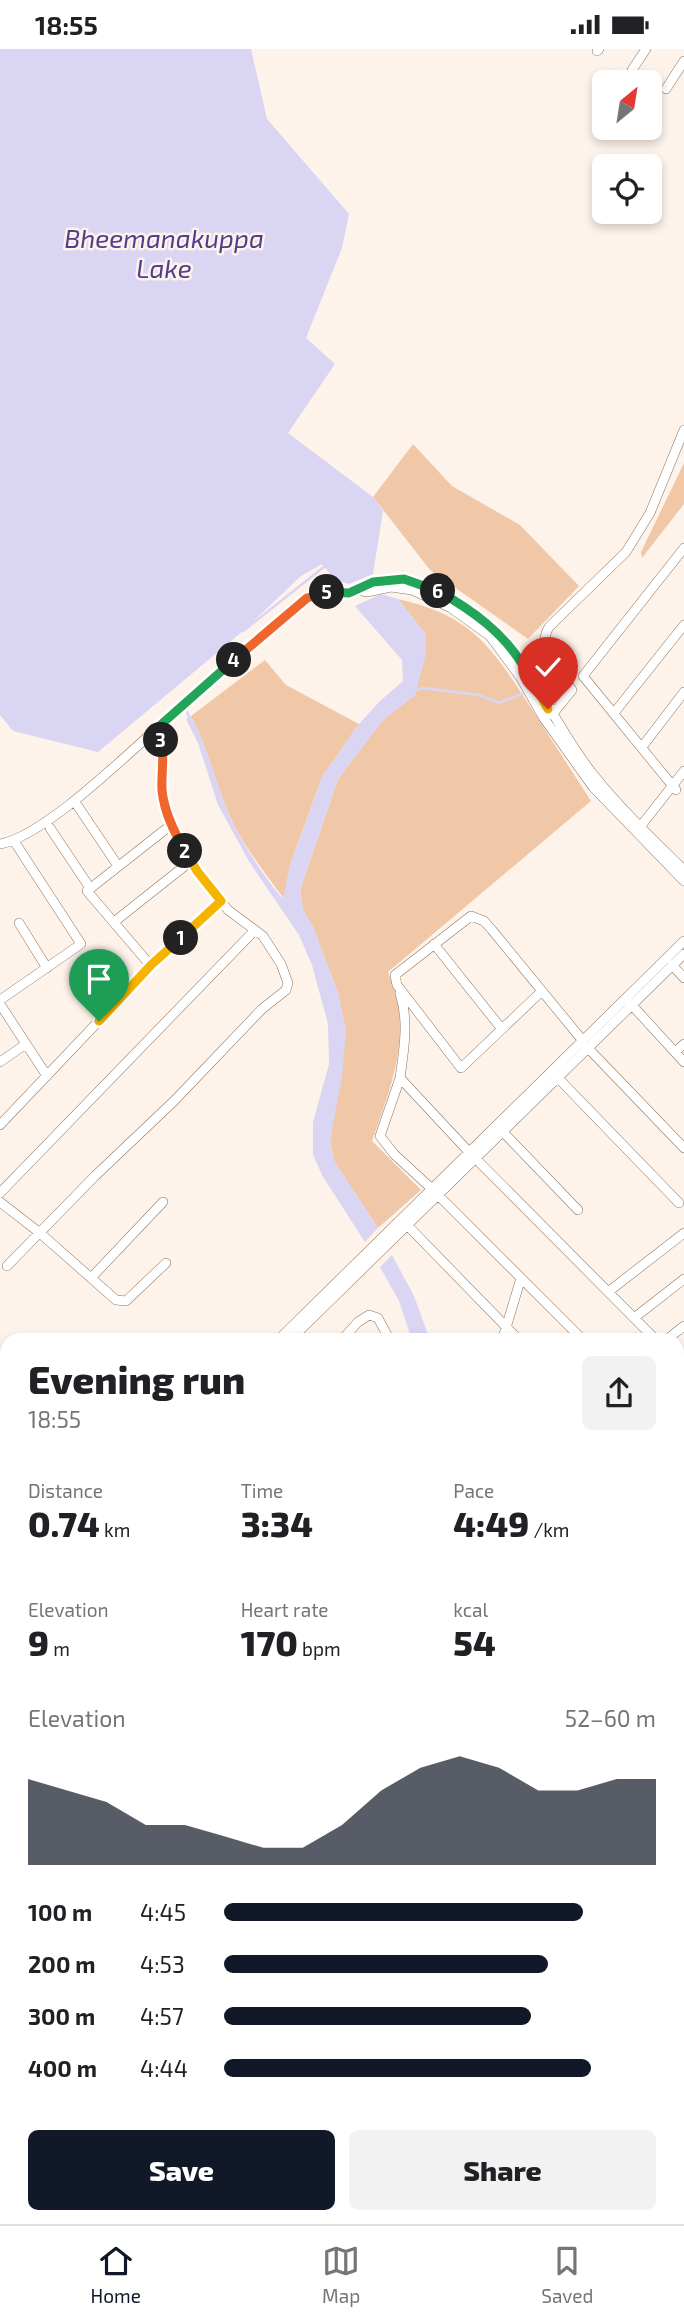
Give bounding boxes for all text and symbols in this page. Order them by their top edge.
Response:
text: 18:55 [35,9,98,40]
north arrow [592,70,662,140]
map controls [592,70,662,224]
button: locate [592,154,662,224]
water label: Bheemanakuppa Lake [64,222,264,283]
pin: 6 [420,573,456,609]
pin: 5 [310,575,344,609]
text: 6 [432,579,443,602]
text: 5 [321,580,332,603]
pin [518,637,578,709]
pin: 4 [216,643,252,677]
text: 4 [227,648,240,671]
icon: check [529,648,567,686]
pin: 3 [144,723,178,757]
text: 3 [155,728,166,751]
pin: 2 [168,833,202,869]
text: 2 [179,839,190,862]
pin: 1 [164,921,198,955]
text: 1 [176,926,185,949]
pin [69,949,129,1021]
icon: arrive [80,960,118,998]
text: Evening run [28,1356,245,1402]
button: share [582,1356,656,1430]
text: 18:55 [28,1405,81,1433]
text: Distance [28,1479,103,1502]
text: Time [241,1479,283,1502]
text: Pace [453,1479,494,1502]
text: 0.74 [28,1502,100,1544]
text: 3:34 [241,1502,313,1544]
text: 4:49 [453,1502,529,1544]
text: km [100,1518,130,1541]
text: /km [529,1518,570,1541]
text: Elevation [28,1598,109,1621]
text: Heart rate [241,1598,329,1621]
text: kcal [453,1598,488,1621]
text: 9 [28,1621,49,1663]
text: 170 [241,1621,298,1663]
text: 54 [453,1621,496,1663]
text: m [49,1637,70,1660]
text: bpm [298,1637,341,1660]
text: Elevation [28,1704,126,1732]
text: 52–60 m [565,1704,656,1732]
text: 100 m [28,1898,92,1926]
text: 4:45 [140,1898,186,1926]
text: 200 m [28,1950,96,1978]
text: 4:53 [140,1950,185,1978]
text: 300 m [28,2002,95,2030]
text: 4:57 [140,2002,184,2030]
text: 400 m [28,2054,97,2082]
text: 4:44 [140,2054,188,2082]
button: Save [28,2130,335,2210]
button: Share [349,2130,656,2210]
tab: Home [91,2242,141,2307]
tab: Map [322,2242,360,2307]
tab: Saved [541,2242,593,2307]

